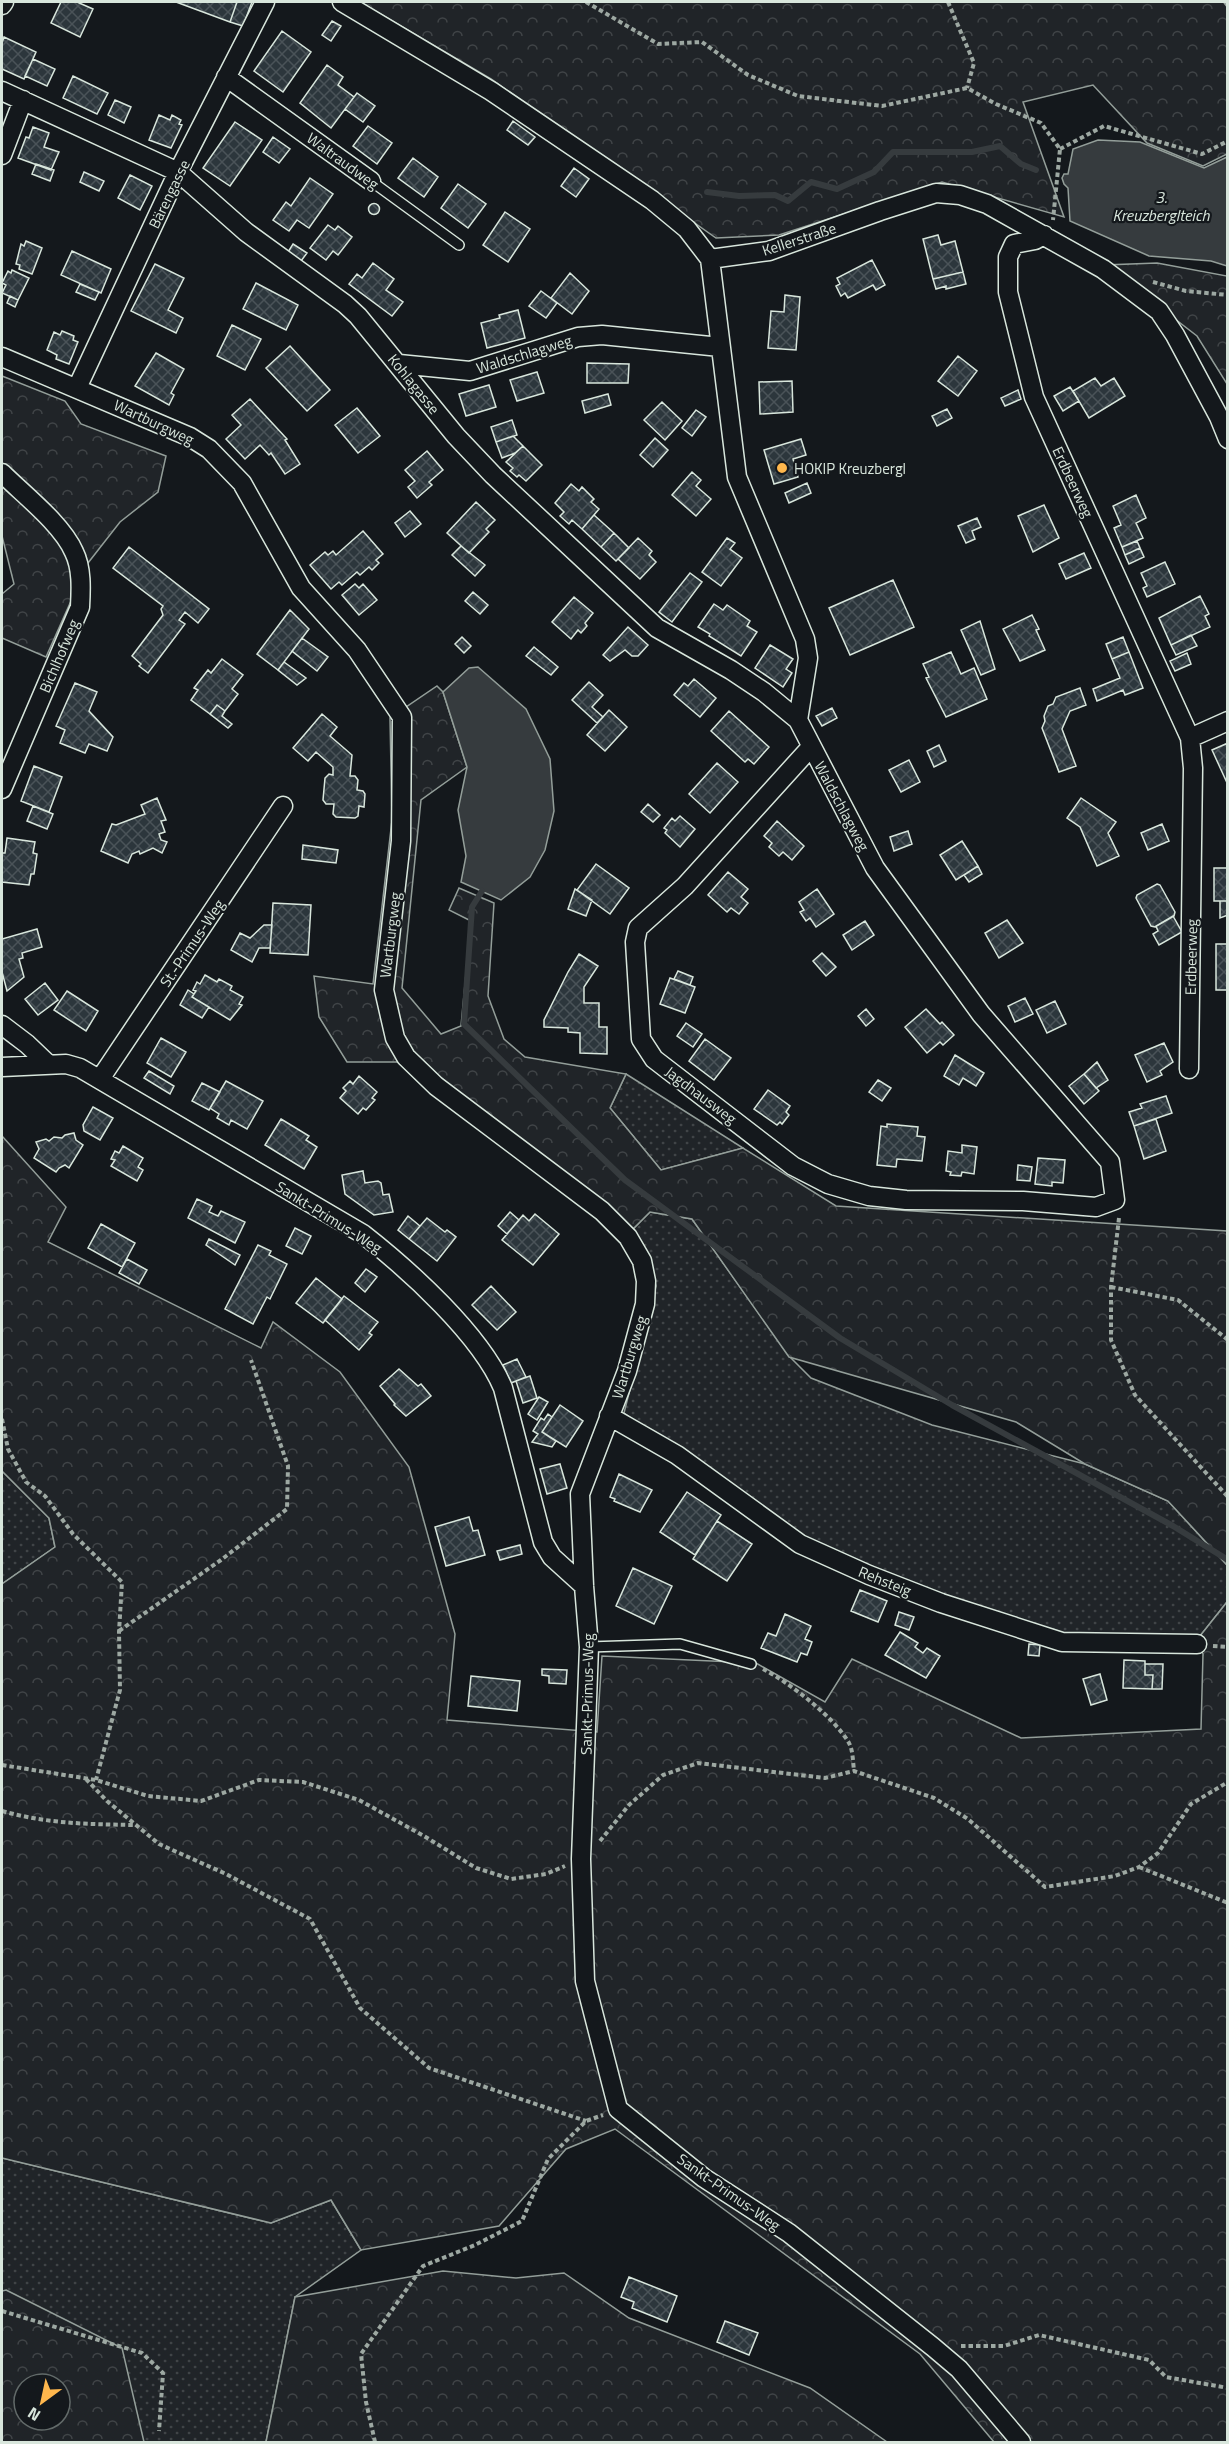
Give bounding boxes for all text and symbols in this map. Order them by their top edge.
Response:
street label: Waltraudweg [302,127,384,195]
street label: Bärengasse [142,156,196,232]
water label: 3. Kreuzberglteich [1113,185,1210,227]
street label: Kellerstraße [759,216,839,262]
street label: Waldschlagweg [473,328,575,379]
street label: Kohlagasse [382,349,446,419]
street label: Wartburgweg [110,393,198,451]
street label: Erdbeerweg [1046,443,1100,522]
place label: HOKIP Kreuzbergl [794,457,906,480]
marker: HOKIP Kreuzbergl [775,461,789,475]
street label: Bichlhofweg [33,615,85,696]
street label: Waldschlagweg [809,757,875,855]
street label: Wartburgweg [373,890,407,979]
street label: St.-Primus-Weg [154,894,230,992]
street label: Erdbeerweg [1179,918,1203,995]
street label: Jagdhausweg [660,1060,742,1130]
street label: Sankt-Primus-Weg [271,1175,387,1259]
street label: Wartburgweg [605,1312,653,1402]
street label: Rehsteig [855,1560,915,1602]
street label: Sankt-Primus-Weg [574,1633,600,1755]
street label: Sankt-Primus-Weg [673,2148,786,2236]
north arrow [12,2372,72,2432]
text: N [23,2401,45,2428]

